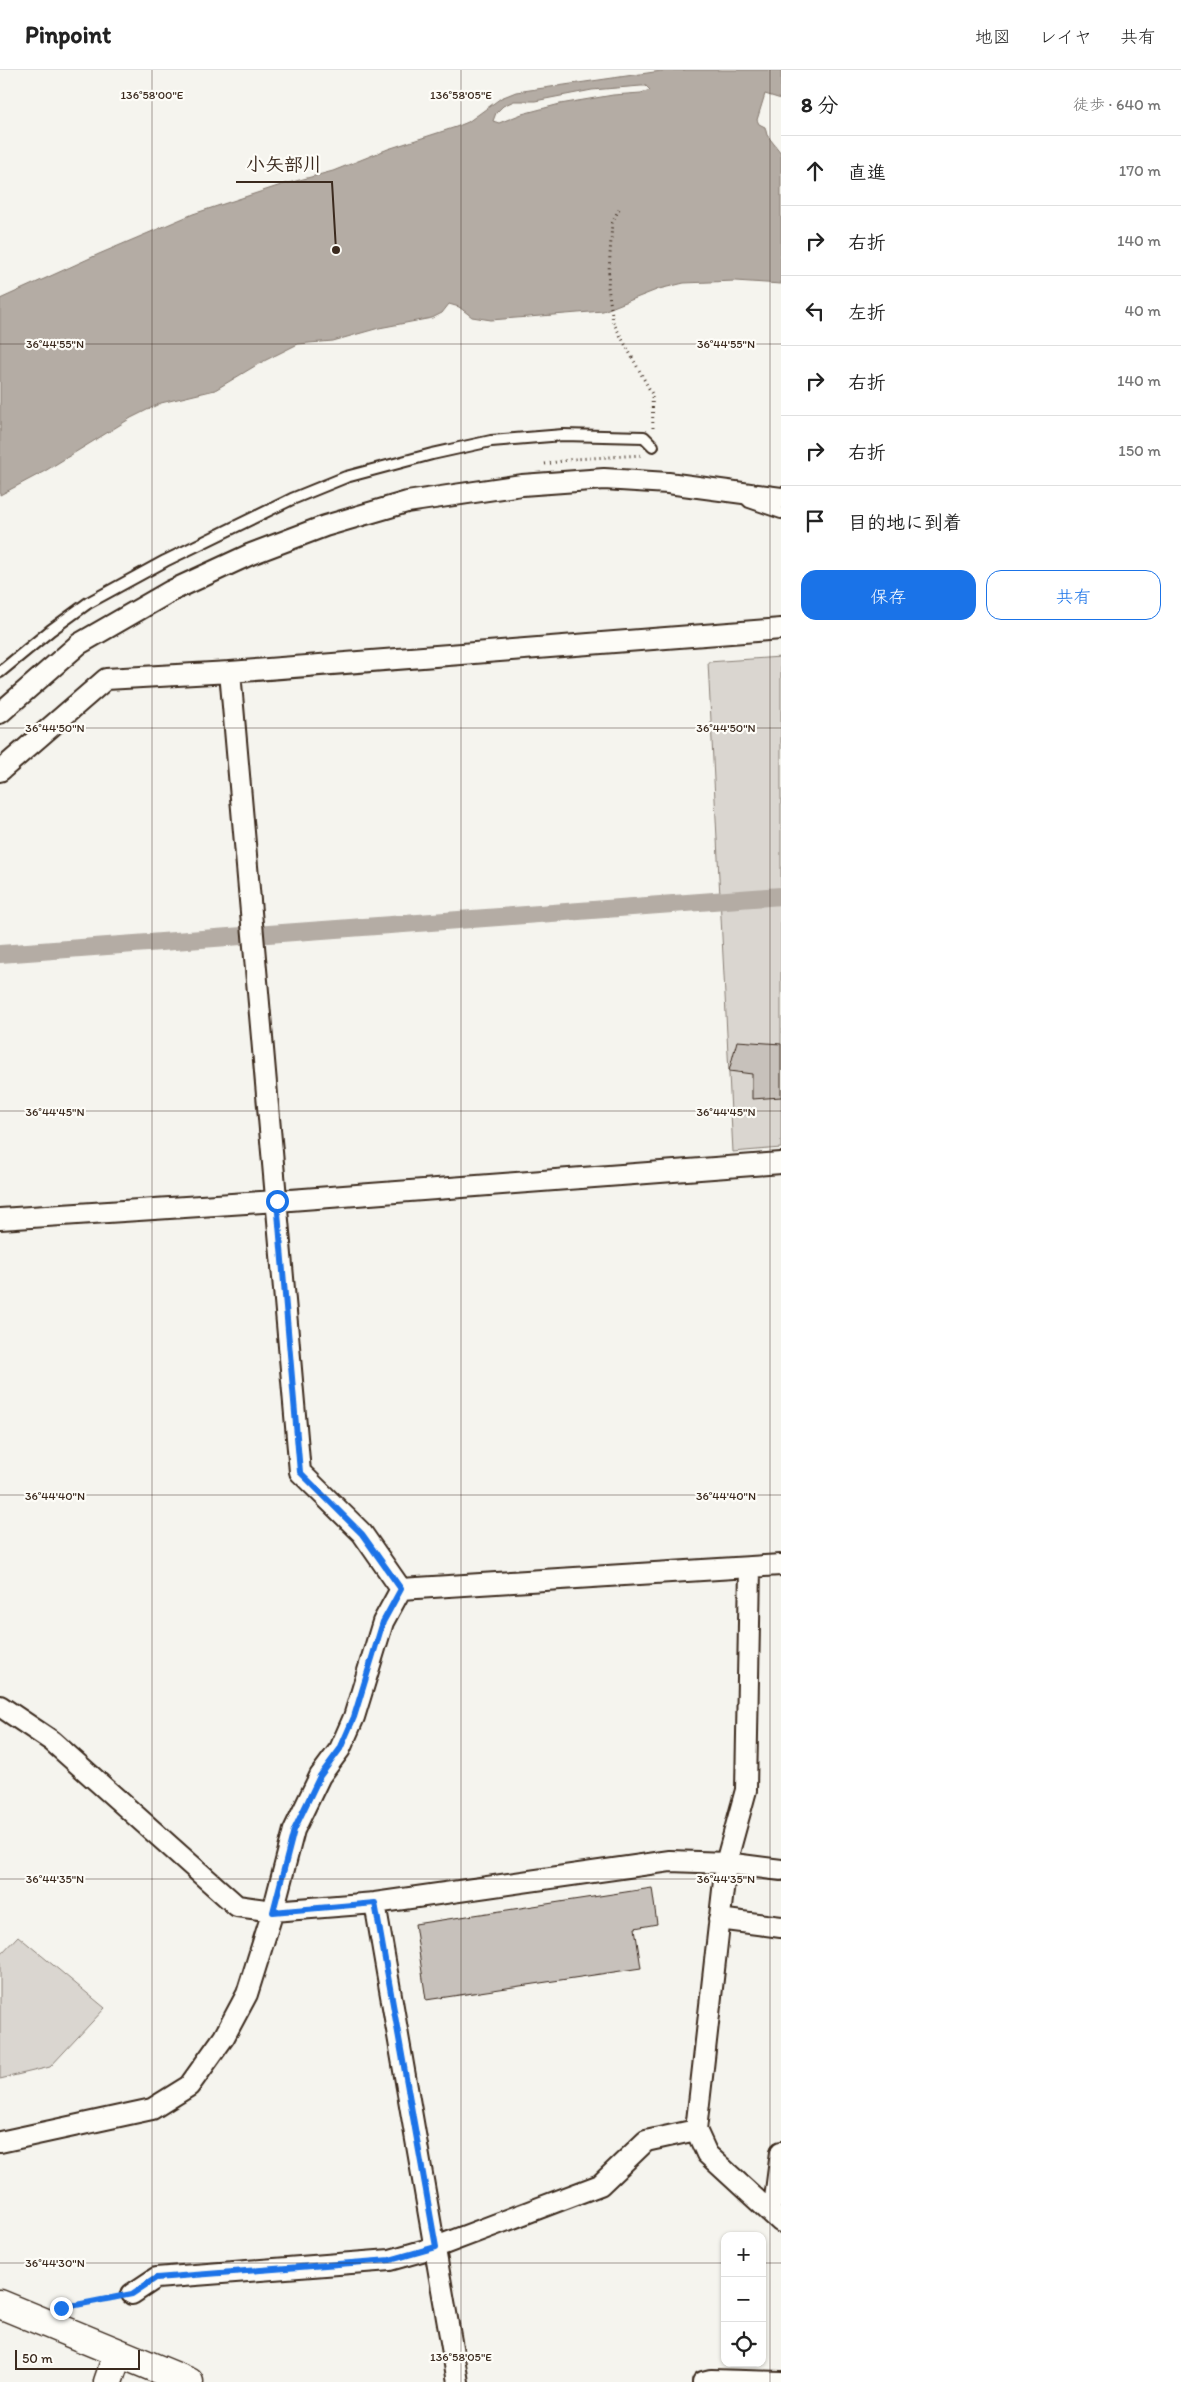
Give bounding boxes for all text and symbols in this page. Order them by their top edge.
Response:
text: Pinpoint [25,20,111,49]
text: 地図 [975,26,1011,48]
text: レイヤ [1039,26,1092,48]
text: 共有 [1120,26,1156,48]
text: 136°58'00"E [121,88,184,102]
text: 136°58'05"E [430,88,492,102]
text: 8 分 [801,92,838,117]
text: 徒歩 · 640 m [1073,95,1161,114]
callout: 小矢部川 [236,148,332,182]
text: 小矢部川 [246,153,322,176]
icon: ahead [801,157,829,185]
text: 直進 [848,161,886,184]
text: 170 m [1119,161,1161,180]
icon: right [801,227,829,255]
text: 右折 [848,231,886,254]
text: 140 m [1117,231,1161,250]
icon: left [801,297,829,325]
text: 左折 [848,301,886,324]
text: 40 m [1124,301,1161,320]
text: 36°44'55"N [26,337,84,351]
text: 36°44'55"N [697,337,755,351]
icon: right [801,367,829,395]
text: 右折 [848,371,886,394]
text: 140 m [1117,371,1161,390]
icon: right [801,437,829,465]
text: 右折 [848,441,886,464]
text: 150 m [1118,441,1161,460]
icon: arrive [801,507,829,535]
text: 目的地に到着 [848,511,962,534]
button: 保存 [801,570,976,620]
button: 共有 [986,570,1161,620]
text: 36°44'50"N [25,721,85,735]
text: 36°44'50"N [696,721,756,735]
text: 36°44'45"N [25,1105,85,1119]
text: 36°44'45"N [696,1105,756,1119]
route start [266,1190,289,1213]
text: 36°44'40"N [25,1489,85,1503]
text: 36°44'40"N [696,1489,756,1503]
text: 36°44'35"N [26,1872,84,1886]
text: 36°44'35"N [697,1872,755,1886]
map controls [721,2232,766,2367]
button: + [721,2232,766,2277]
text: 36°44'30"N [25,2256,85,2270]
button: − [721,2277,766,2322]
route end [50,2297,73,2320]
button: locate [721,2322,766,2367]
scale bar [15,2347,140,2370]
text: 50 m [22,2350,53,2367]
text: 136°58'05"E [430,2350,492,2364]

